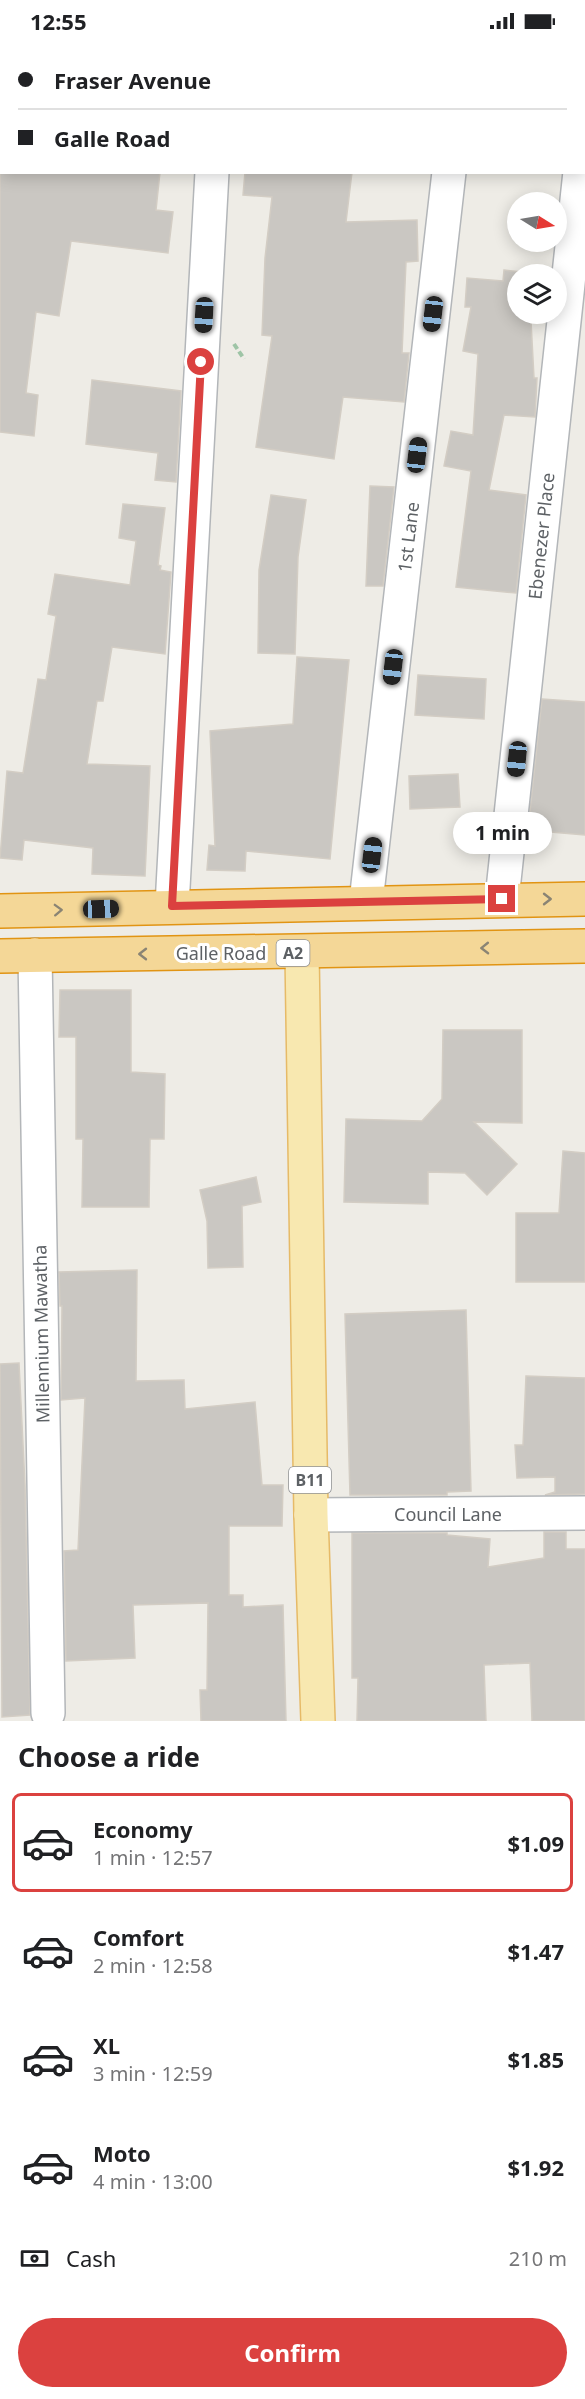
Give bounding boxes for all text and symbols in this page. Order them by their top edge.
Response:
text: 12:55 [30,6,87,36]
text: Fraser Avenue [54,65,211,95]
text: Galle Road [54,123,170,153]
north arrow [507,192,567,252]
map controls [507,192,567,324]
button: layers [507,264,567,324]
car [422,295,444,333]
car [194,297,214,333]
route start [187,348,214,375]
car [406,436,428,474]
street label: Ebenezer Place [522,471,560,601]
street label: 1st Lane [392,500,424,574]
car [382,648,404,686]
car [506,740,528,778]
callout: 1 min [452,812,552,854]
text: 1 min [475,819,530,846]
car [361,836,383,874]
route end [488,885,515,912]
one-way arrow [543,893,552,905]
car [83,899,119,919]
one-way arrow [54,903,63,916]
road number: A2 [276,940,310,966]
street label: Galle Road [176,941,266,965]
one-way arrow [480,942,489,955]
one-way arrow [138,948,147,960]
street label: Millennium Mawatha [27,1245,55,1423]
road number: B11 [289,1467,331,1493]
street label: Council Lane [394,1502,502,1526]
text: Choose a ride [18,1738,200,1775]
text: Economy [93,1814,192,1844]
icon: car [21,1816,75,1870]
text: $1.09 [507,1828,564,1858]
text: 1 min · 12:57 [93,1844,213,1871]
text: Comfort [93,1922,184,1952]
icon: car [21,1924,75,1978]
text: $1.47 [507,1936,564,1966]
text: 2 min · 12:58 [93,1952,213,1979]
text: XL [93,2030,120,2060]
icon: car [21,2032,75,2086]
text: $1.85 [507,2044,564,2074]
text: 3 min · 12:59 [93,2060,213,2087]
text: Moto [93,2138,151,2168]
icon: car [21,2140,75,2194]
text: $1.92 [507,2152,564,2182]
text: 4 min · 13:00 [93,2168,213,2195]
icon: cash [18,2242,51,2275]
text: Cash [66,2243,116,2273]
text: 210 m [509,2245,567,2272]
button: Confirm [18,2318,567,2387]

